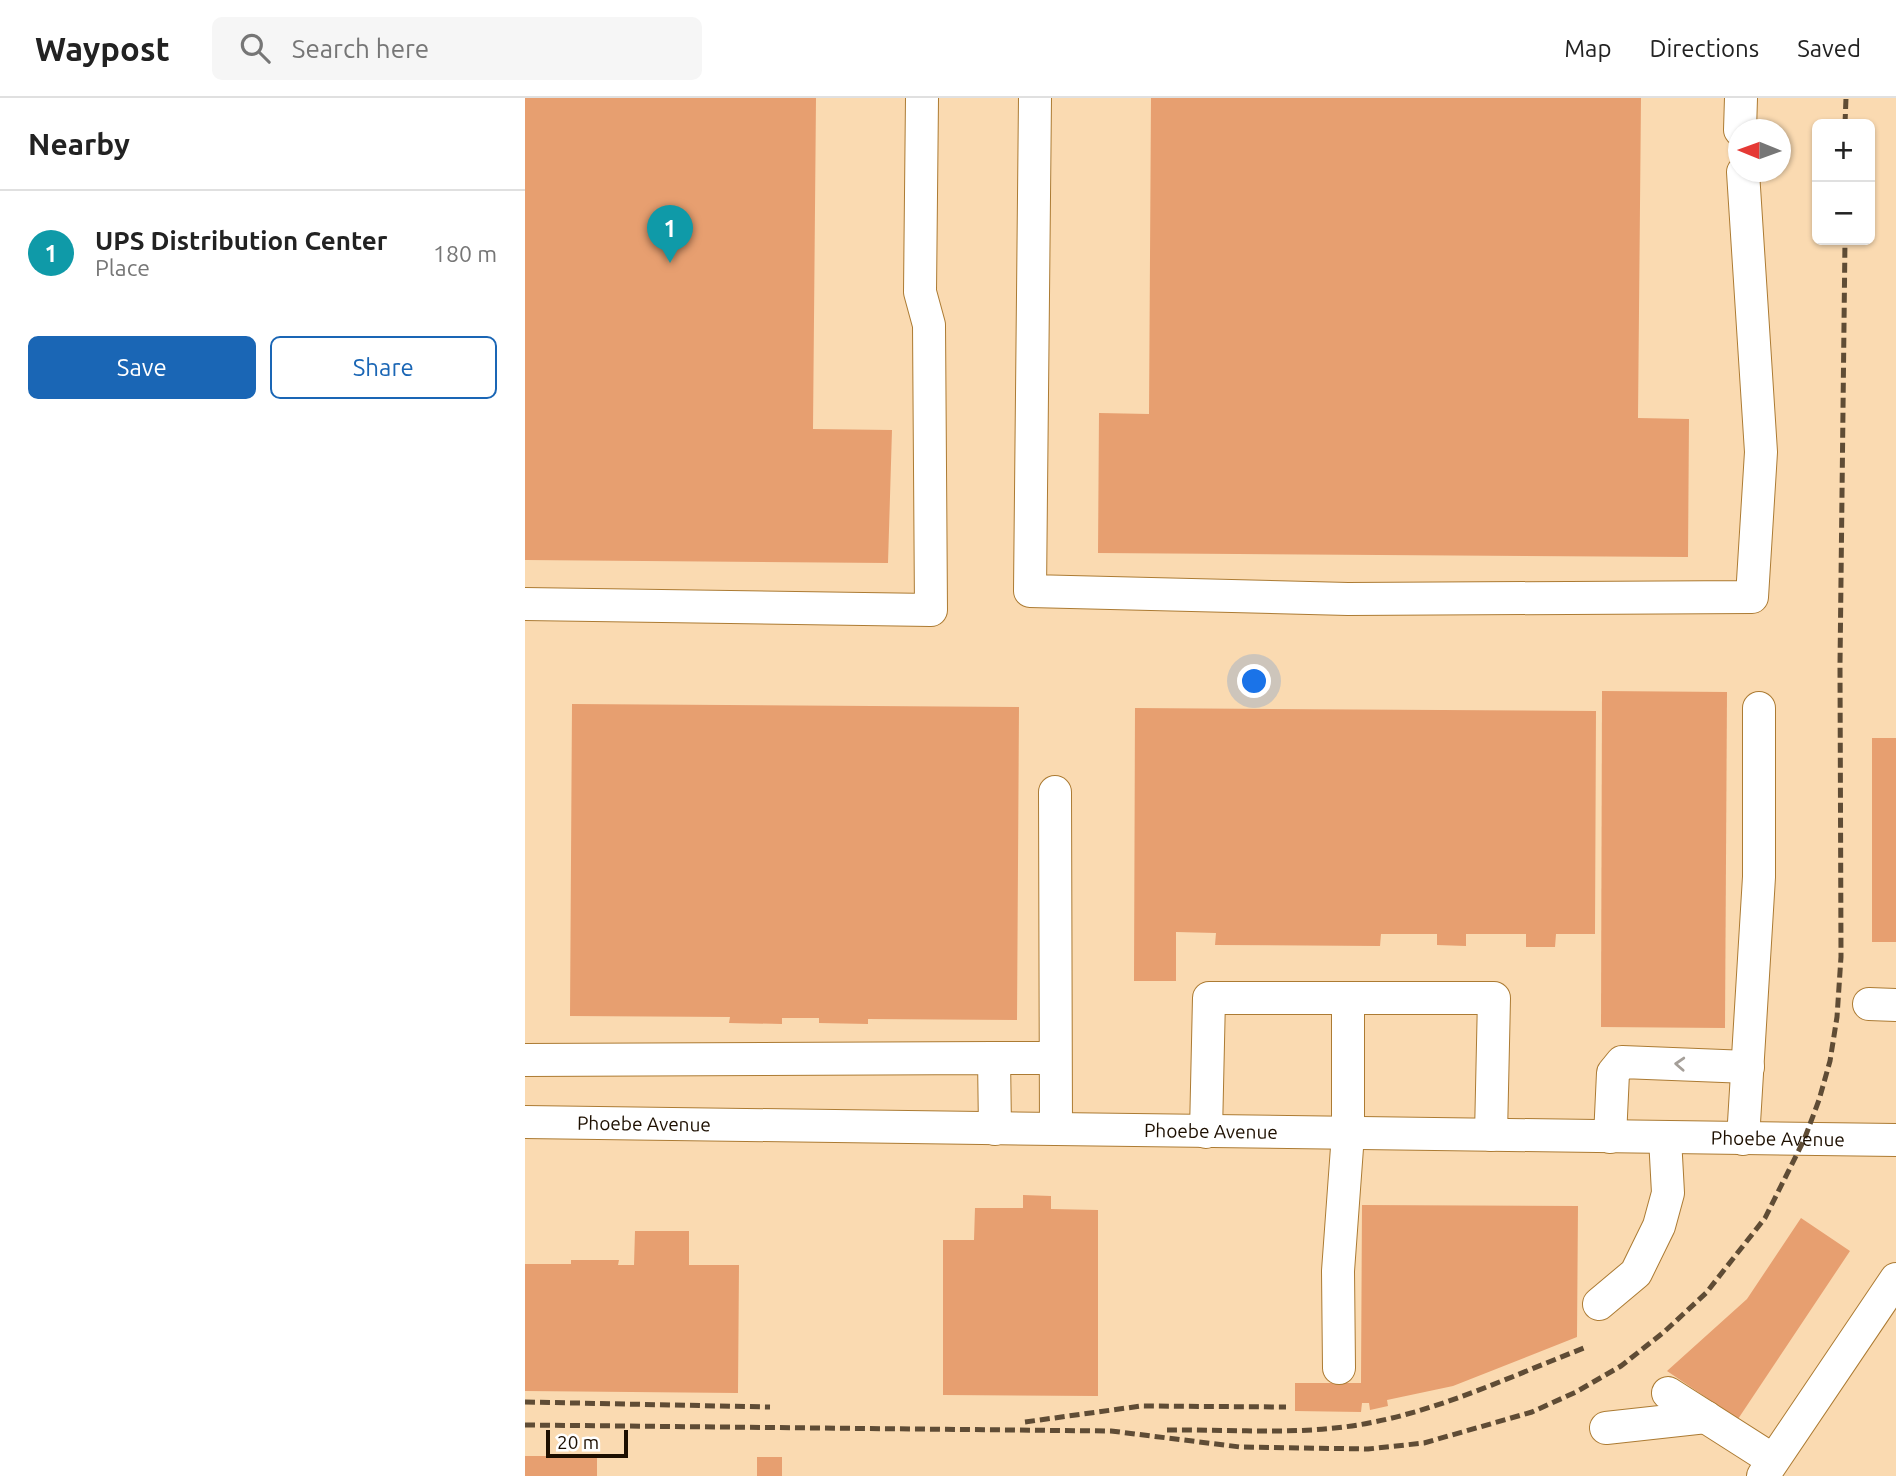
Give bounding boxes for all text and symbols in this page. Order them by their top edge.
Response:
search box [212,17,702,80]
icon: search [236,29,274,67]
text: Waypost [35,30,170,67]
text: Search here [292,34,429,63]
text: Map [1564,35,1611,62]
text: Directions [1649,35,1759,62]
text: Saved [1797,35,1861,62]
north arrow [1728,119,1791,182]
map controls [1812,119,1875,245]
button: + [1812,119,1875,182]
text: Nearby [28,127,130,161]
button: − [1812,182,1875,245]
pin: 1 [647,205,693,263]
text: UPS Distribution Center [95,226,387,255]
text: 1 [45,241,57,266]
text: 180 m [433,241,497,266]
text: Place [95,255,150,280]
button: Save [28,336,256,399]
button: Share [270,336,497,399]
your location [1237,664,1271,698]
one-way arrow [1674,1057,1685,1072]
street label: Phoebe Avenue [577,1112,711,1135]
street label: Phoebe Avenue [1144,1119,1278,1143]
street label: Phoebe Avenue [1711,1127,1845,1150]
scale bar [546,1427,628,1459]
text: 20 m [557,1431,599,1453]

